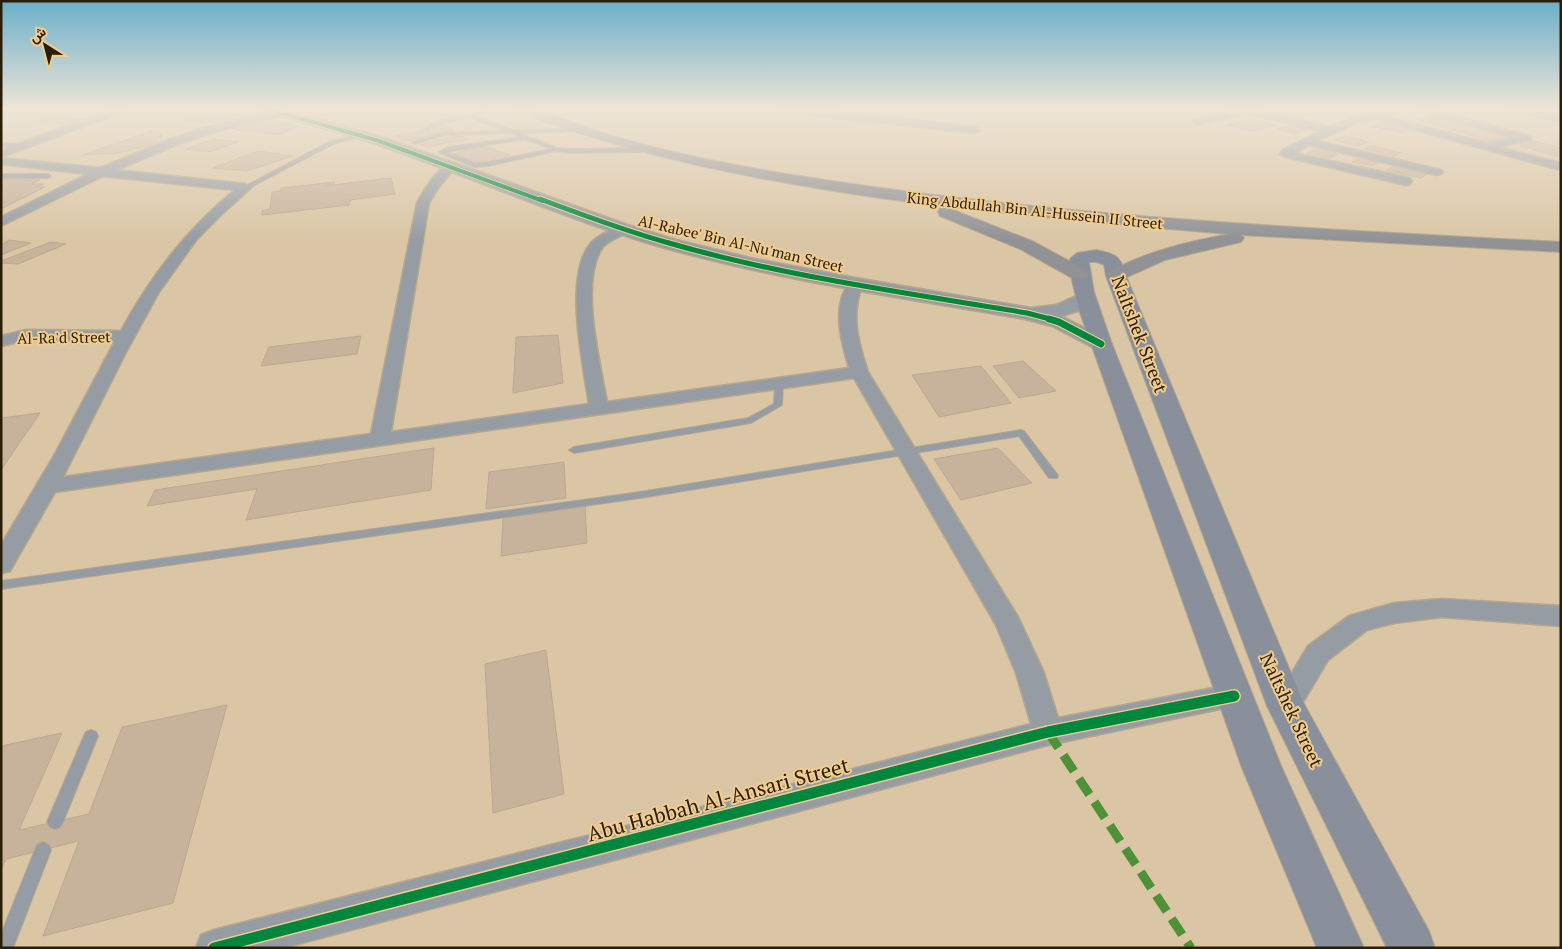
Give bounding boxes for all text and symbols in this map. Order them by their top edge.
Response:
north arrow [20,20,70,70]
text: ش [25,21,50,47]
street label: King Abdullah Bin Al-Hussein II Street [906,187,1164,233]
street label: Al-Rabee' Bin Al-Nu'man Street [636,210,846,276]
street label: Naltshek Street [1107,272,1173,396]
street label: Al-Ra'd Street [17,326,111,348]
street label: Naltshek Street [1255,649,1329,771]
street label: Abu Habbah Al-Ansari Street [584,750,852,847]

